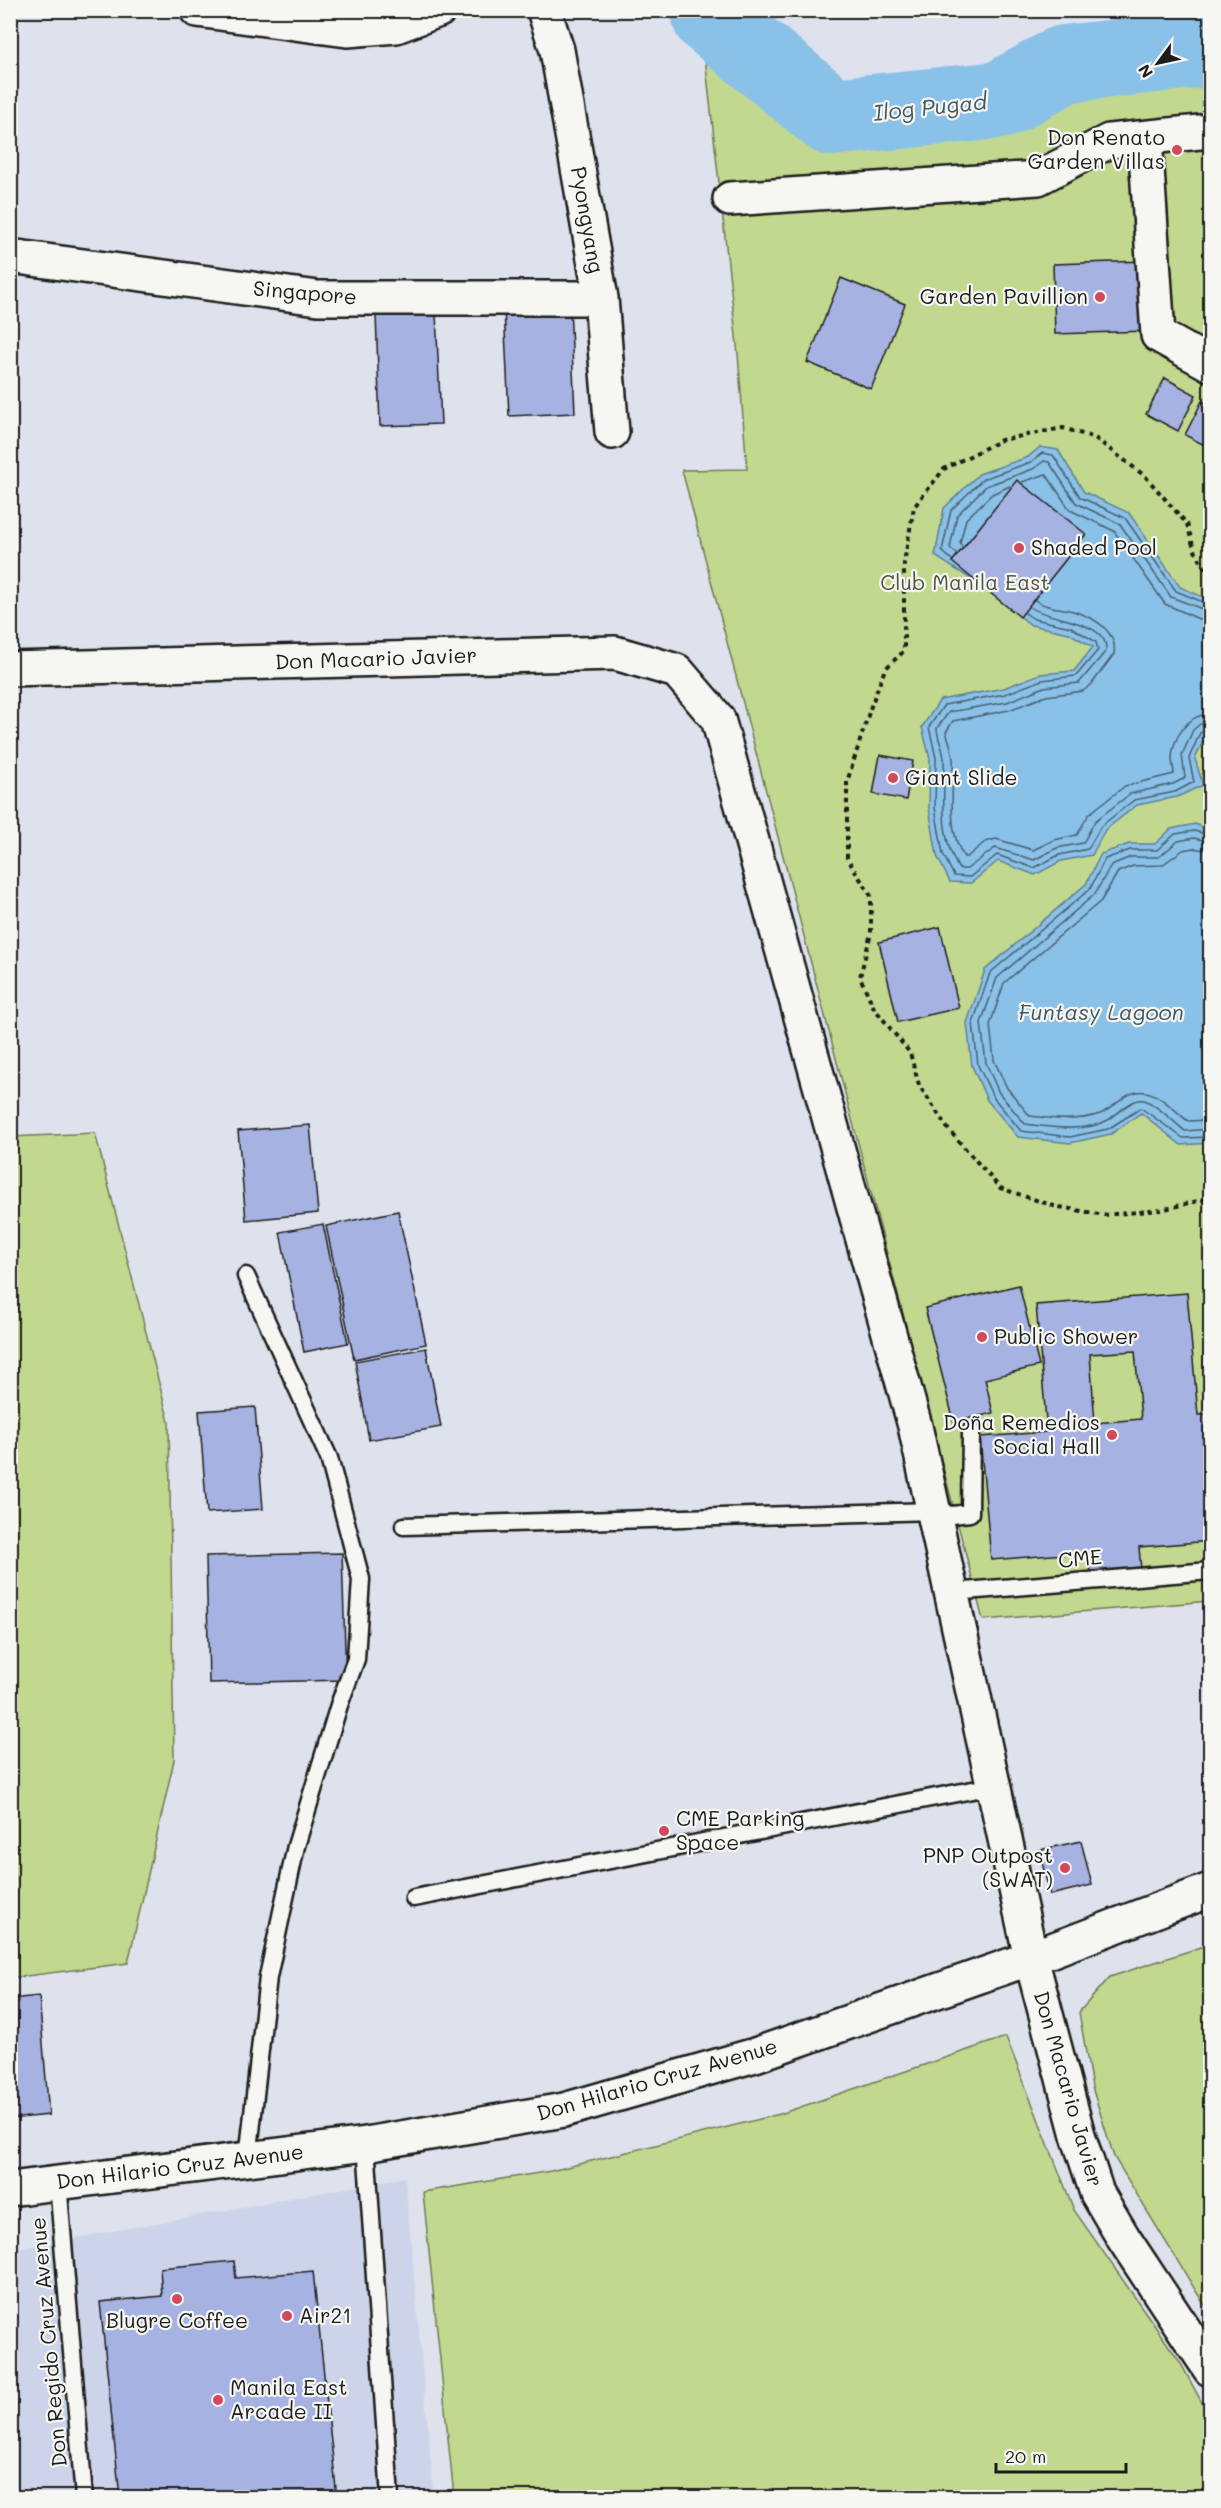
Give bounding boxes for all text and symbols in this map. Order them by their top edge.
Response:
north arrow [1128,33,1188,93]
text: N [1133,61,1157,82]
water label: Ilog Pugad [872,86,989,127]
place label: Don Renato Garden Villas [1027,123,1165,174]
marker: Don Renato Garden Villas [1170,143,1184,157]
street label: Pyongyang [566,164,611,275]
street label: Singapore [252,274,358,309]
place label: Garden Pavillion [920,282,1088,309]
marker: Garden Pavillion [1093,290,1107,304]
place label: Shaded Pool [1031,533,1157,560]
marker: Shaded Pool [1012,541,1026,555]
park label: Club Manila East [880,568,1050,595]
street label: Don Macario Javier [274,640,478,675]
place label: Giant Slide [905,763,1018,790]
marker: Giant Slide [886,771,900,785]
water label: Funtasy Lagoon [1018,997,1184,1026]
place label: Public Shower [994,1322,1138,1349]
marker: Public Shower [975,1330,989,1344]
place label: Doña Remedios Social Hall [943,1408,1100,1459]
marker: Doña Remedios Social Hall [1105,1428,1119,1442]
street label: CME [1057,1542,1103,1573]
place label: CME Parking Space [676,1804,804,1855]
marker: CME Parking Space [657,1824,671,1838]
place label: PNP Outpost (SWAT) [923,1841,1053,1892]
marker: PNP Outpost (SWAT) [1058,1861,1072,1875]
street label: Don Macario Javier [1029,1988,1110,2190]
street label: Don Hilario Cruz Avenue [533,2031,780,2126]
street label: Don Hilario Cruz Avenue [54,2137,305,2194]
street label: Don Regido Cruz Avenue [23,2216,72,2468]
marker: Blugre Coffee [170,2292,184,2306]
place label: Air21 [299,2301,352,2328]
place label: Blugre Coffee [106,2306,248,2333]
marker: Air21 [280,2309,294,2323]
place label: Manila East Arcade II [230,2373,348,2424]
marker: Manila East Arcade II [211,2393,225,2407]
scale bar [996,2436,1126,2474]
text: 20 m [1005,2444,1046,2468]

